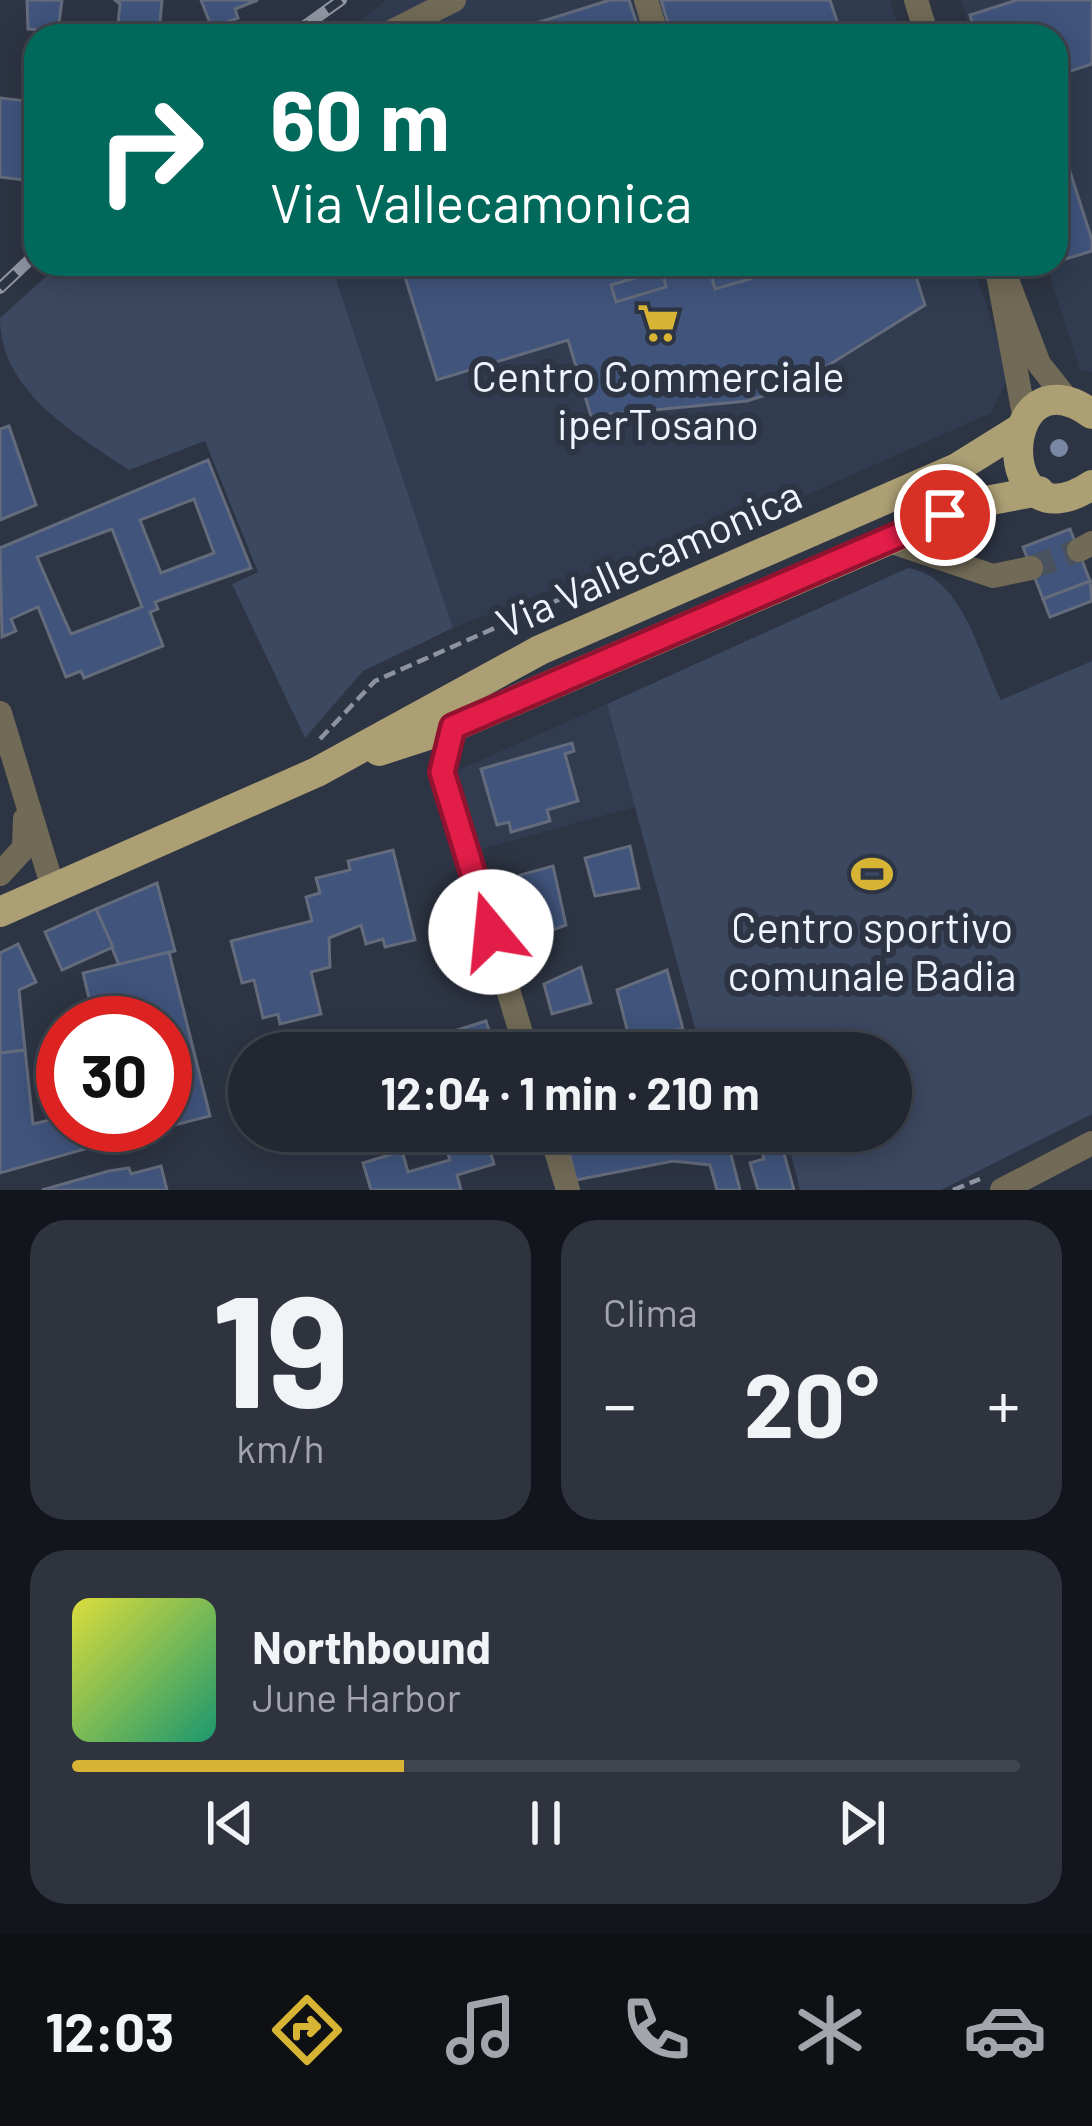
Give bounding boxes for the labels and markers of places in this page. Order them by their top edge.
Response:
supermarket icon: Centro Commerciale iperTosano [635,300,681,346]
place label: Centro Commerciale iperTosano [471,350,845,449]
pin [894,464,996,566]
sports icon: Centro sportivo comunale Badia [849,851,895,897]
place label: Centro sportivo comunale Badia [727,901,1017,999]

